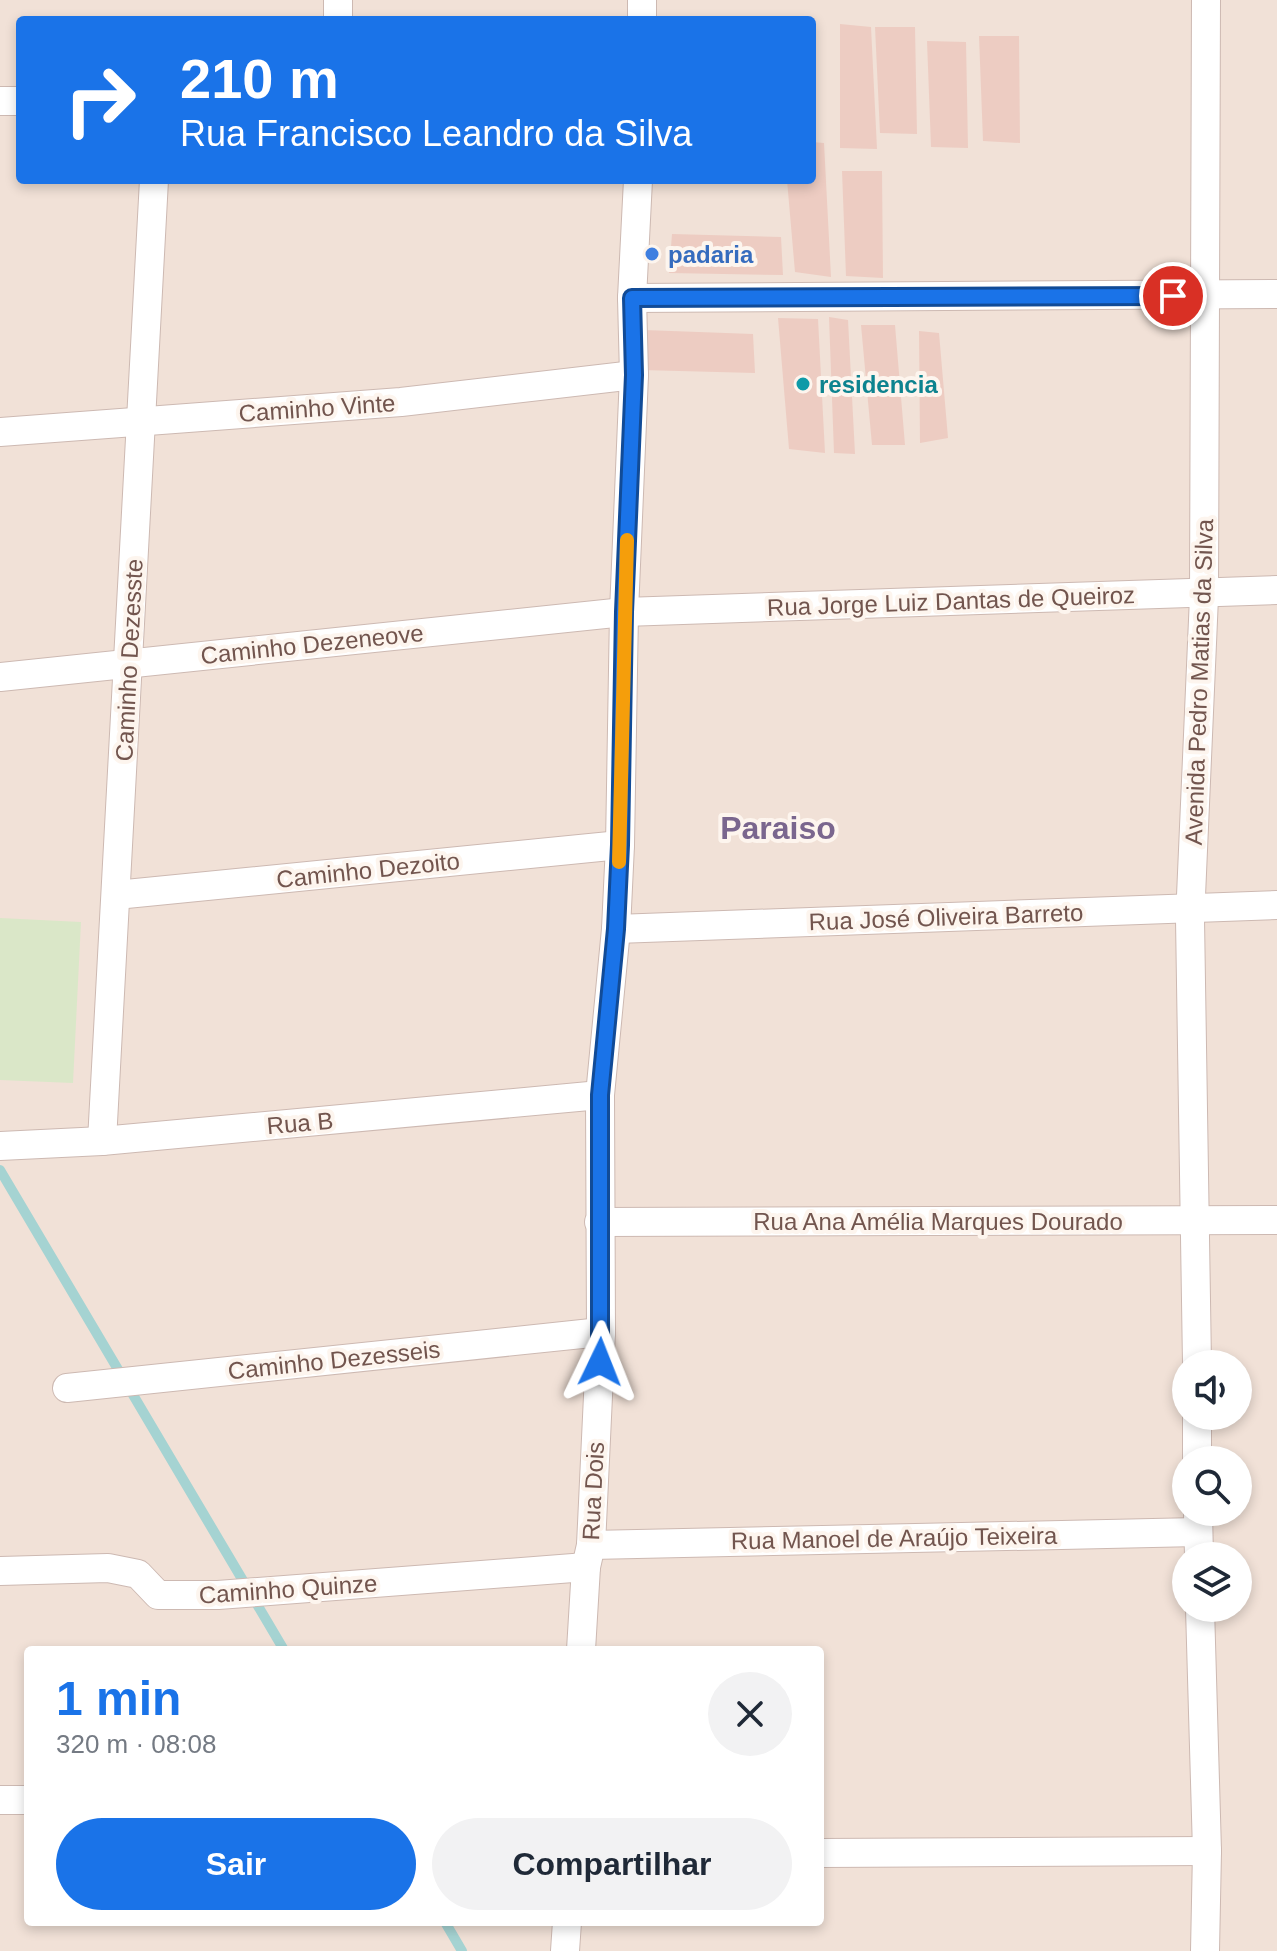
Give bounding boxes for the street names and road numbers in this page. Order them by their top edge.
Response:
street label: Caminho Vinte [238,389,396,427]
street label: Avenida Pedro Matias da Silva [1180,518,1218,846]
street label: Caminho Dezesste [110,558,148,762]
street label: Rua Jorge Luiz Dantas de Queiroz [767,581,1135,621]
street label: Caminho Dezeneove [199,619,425,669]
street label: Caminho Dezoito [275,847,461,893]
street label: Rua José Oliveira Barreto [808,899,1084,935]
street label: Rua B [266,1107,334,1139]
street label: Rua Ana Amélia Marques Dourado [753,1208,1123,1235]
street label: Caminho Dezesseis [226,1335,442,1385]
street label: Rua Dois [577,1441,609,1541]
street label: Rua Manoel de Araújo Teixeira [731,1522,1058,1554]
street label: Caminho Quinze [198,1569,378,1609]

